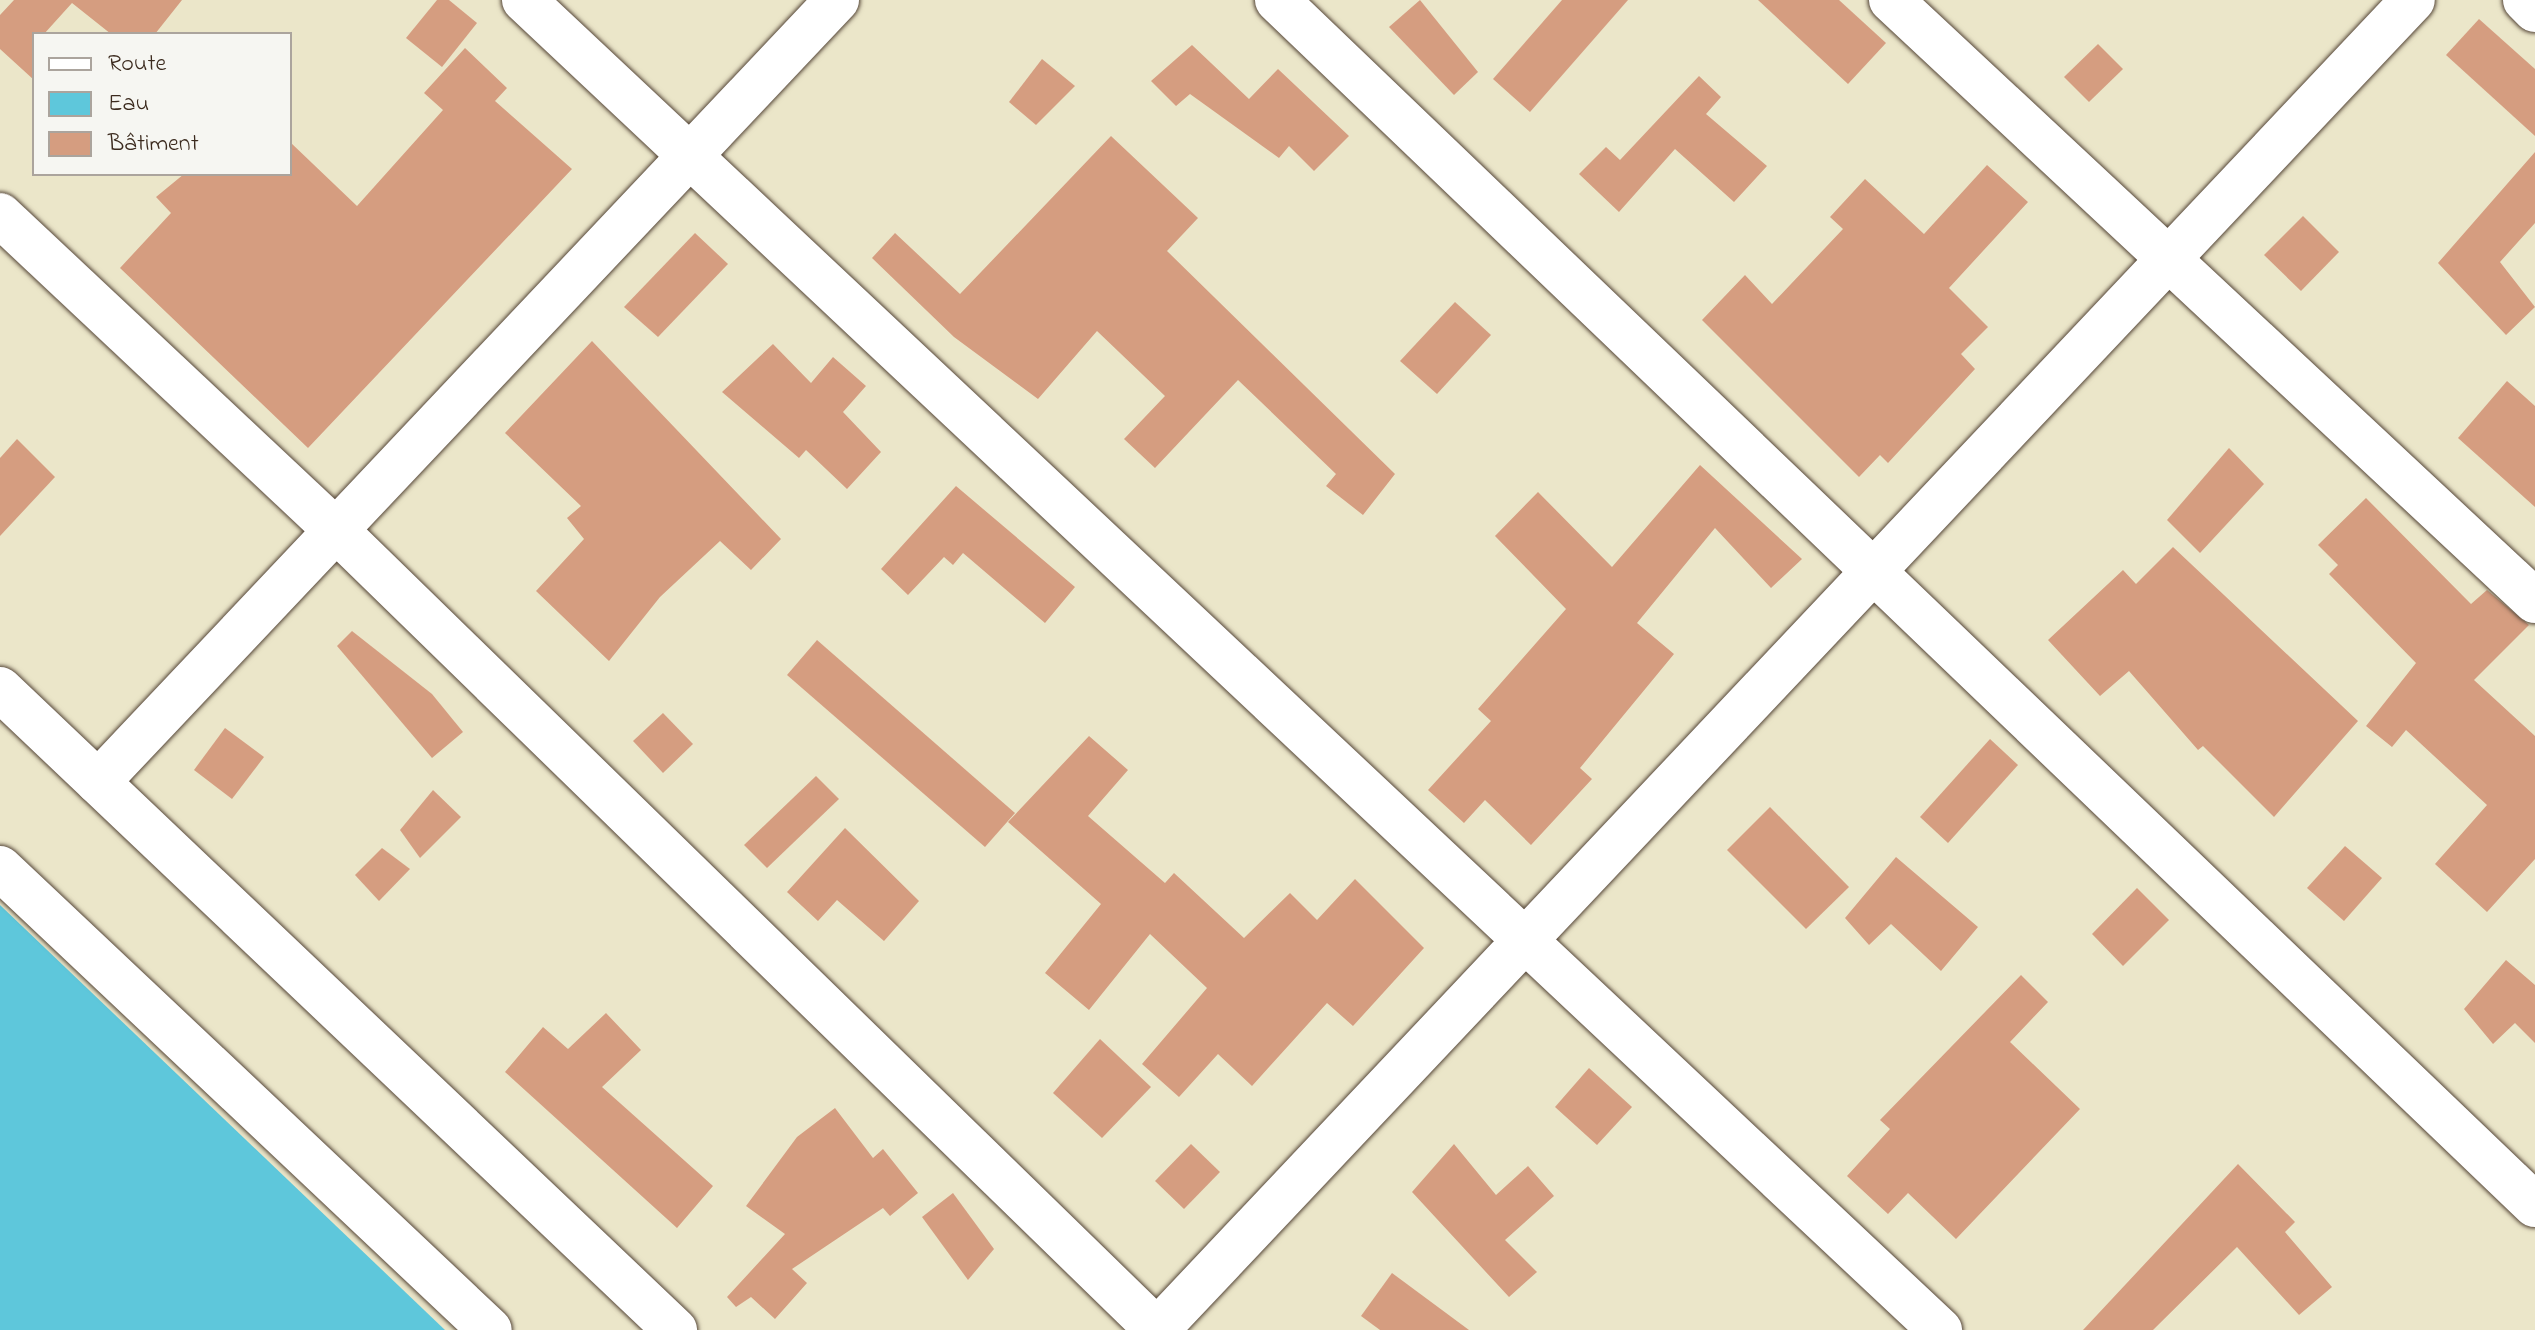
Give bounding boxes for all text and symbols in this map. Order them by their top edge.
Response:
legend [32,32,292,176]
text: Route [108,47,166,82]
text: Eau [108,87,149,122]
text: Bâtiment [108,127,199,162]

